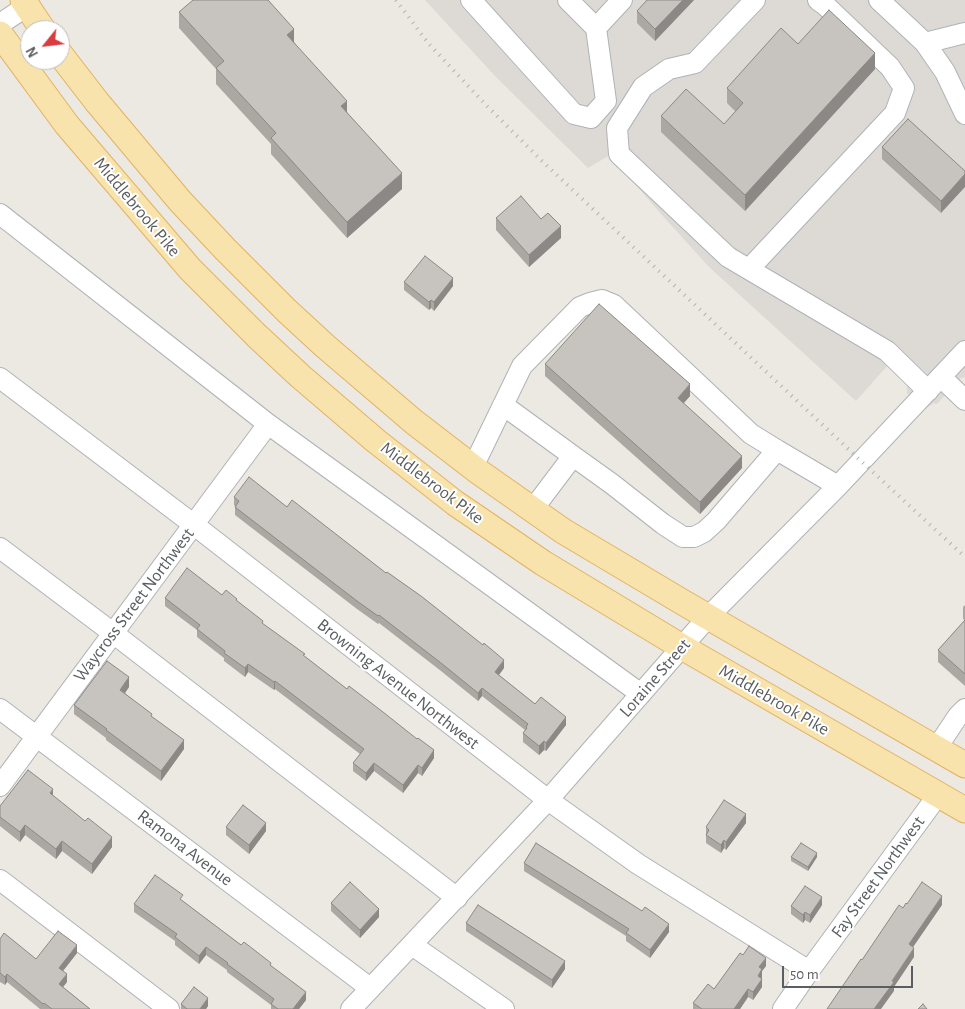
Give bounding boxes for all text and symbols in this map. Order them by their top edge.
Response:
north arrow [20,20,70,70]
text: N [24,44,41,59]
street label: Middlebrook Pike [89,153,185,261]
street label: Middlebrook Pike [376,437,488,529]
street label: Waycross Street Northwest [69,524,199,686]
street label: Browning Avenue Northwest [313,614,483,754]
street label: Loraine Street [615,634,695,722]
street label: Middlebrook Pike [715,660,833,740]
street label: Ramona Avenue [133,805,237,891]
street label: Fay Street Northwest [827,812,929,942]
scale bar [785,956,916,988]
text: 50 m [790,967,819,982]

